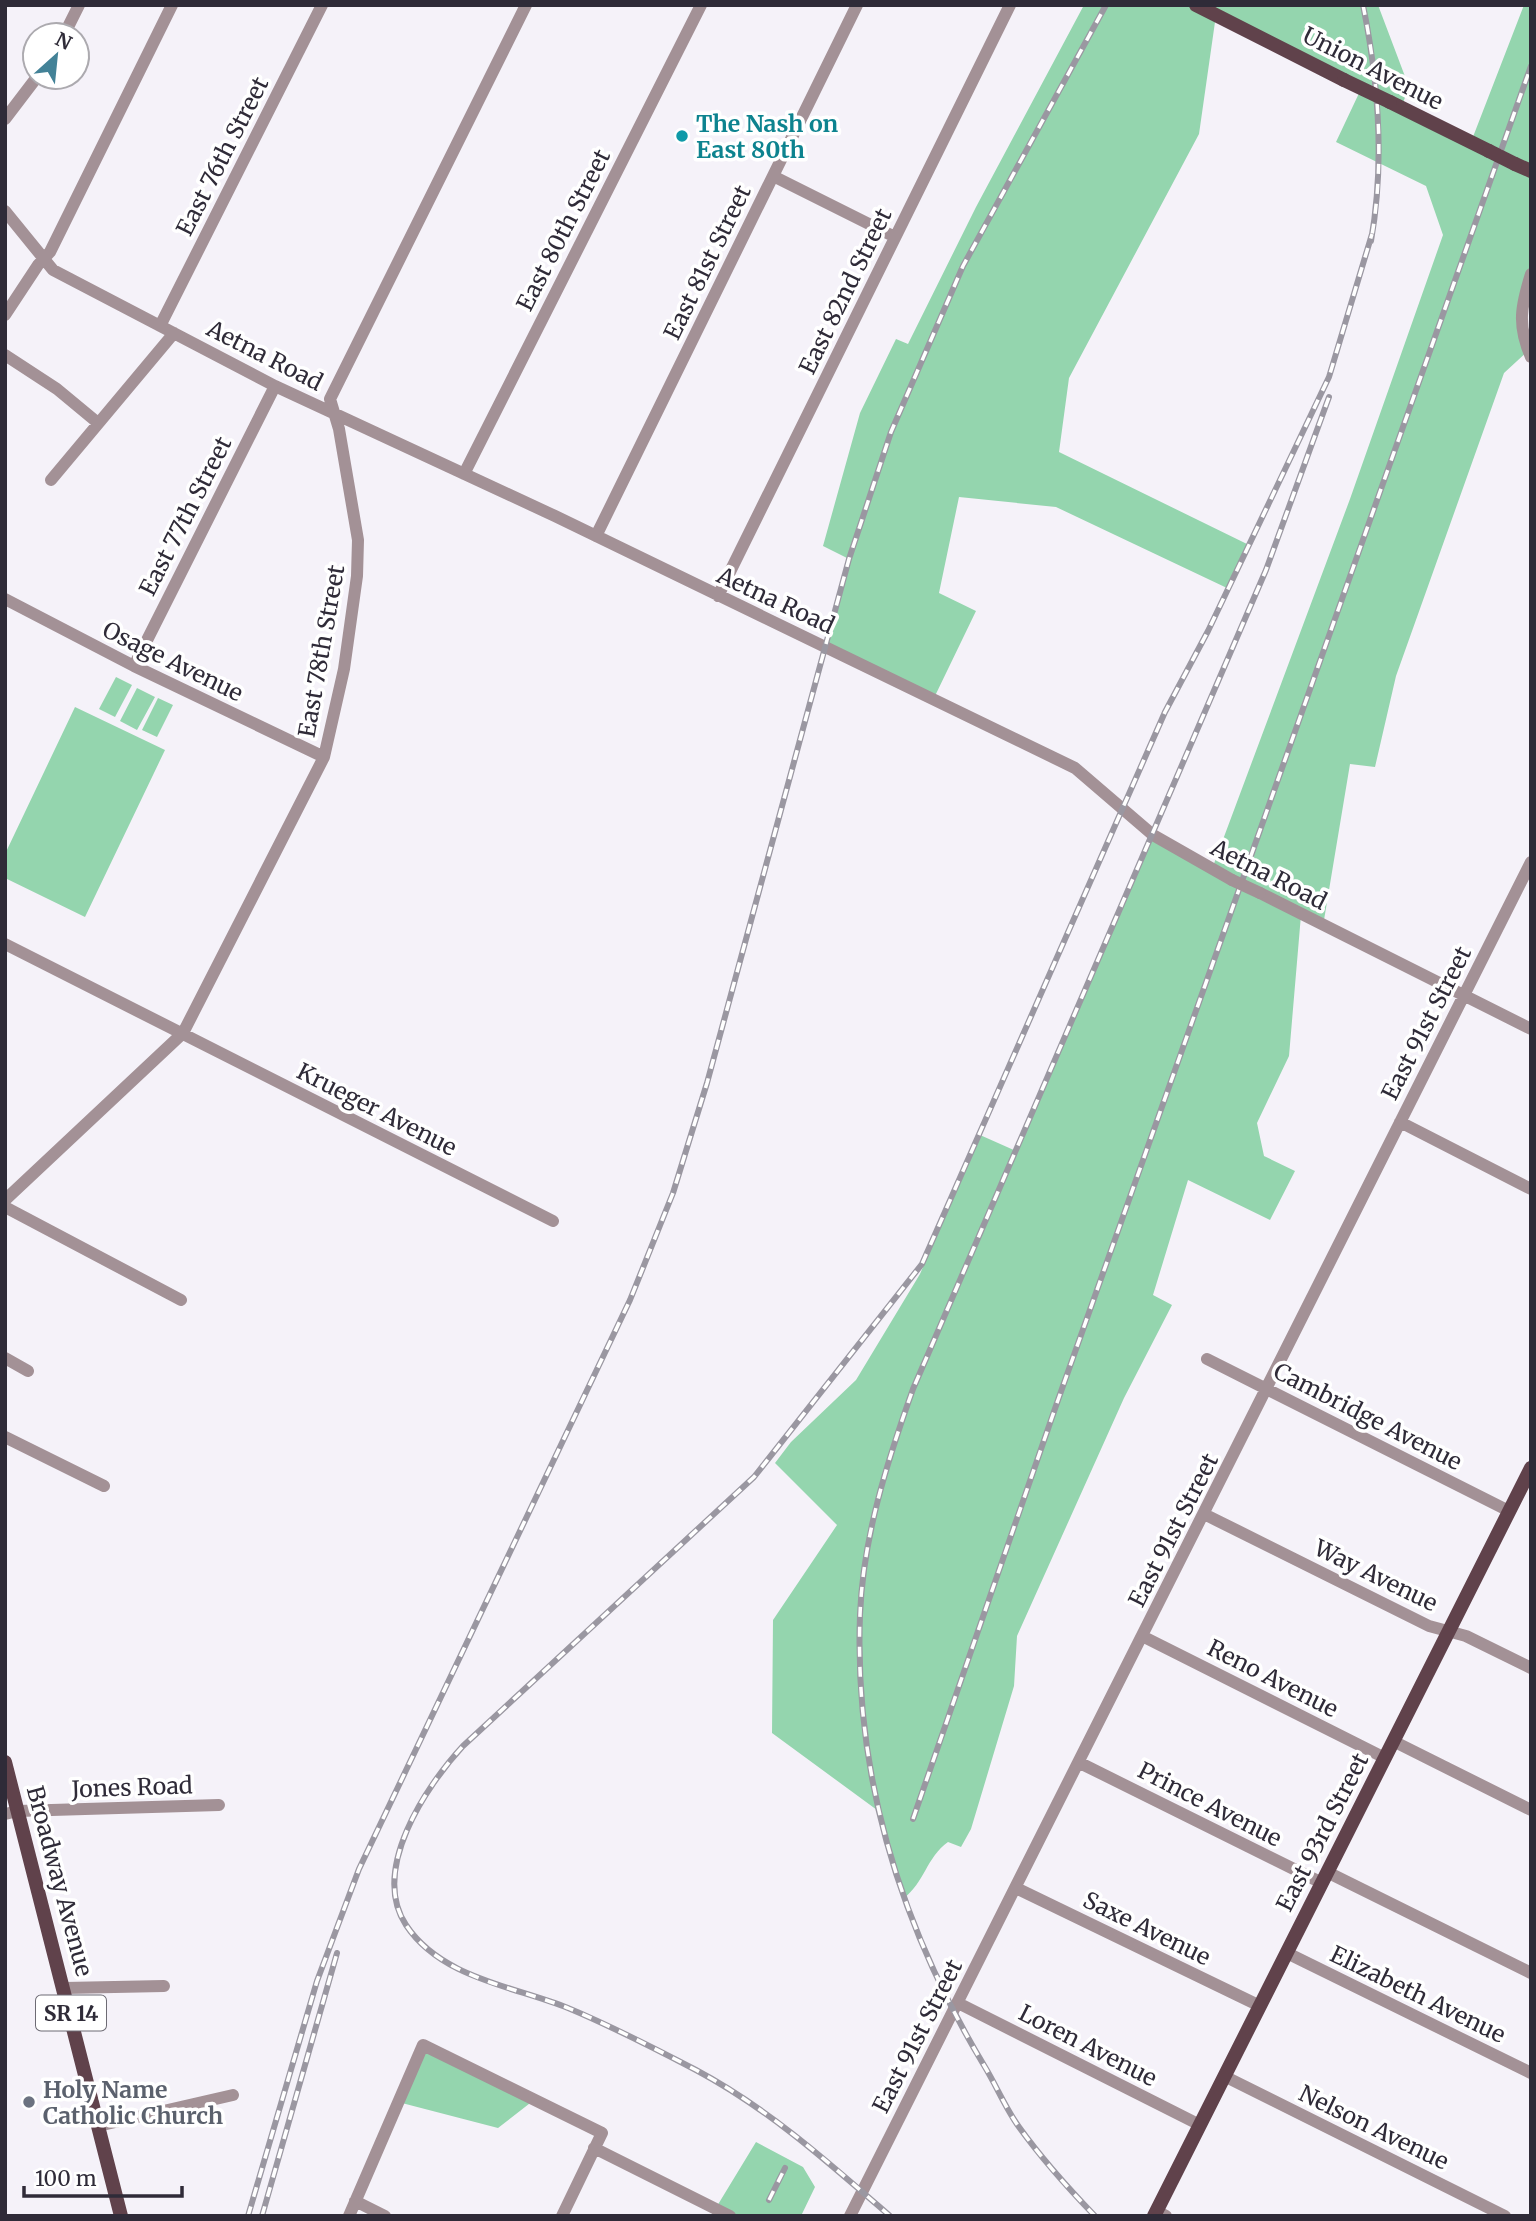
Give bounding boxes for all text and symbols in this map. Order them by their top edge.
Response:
street label: Union Avenue [1298,20,1448,116]
north arrow [21,21,91,91]
text: N [52,27,76,55]
street label: East 76th Street [170,72,274,240]
place label: The Nash on East 80th [696,109,839,164]
marker: The Nash on East 80th [674,128,690,144]
street label: East 80th Street [510,144,616,316]
street label: East 81st Street [657,180,757,344]
street label: East 82nd Street [792,203,898,379]
street label: Aetna Road [201,313,328,397]
street label: East 77th Street [132,432,238,600]
street label: Aetna Road [712,560,839,640]
street label: East 78th Street [292,562,350,740]
street label: Osage Avenue [98,615,248,707]
street label: Aetna Road [1205,832,1332,916]
street label: East 91st Street [1375,941,1477,1105]
street label: Krueger Avenue [292,1056,462,1162]
street label: Cambridge Avenue [1269,1356,1467,1476]
street label: East 91st Street [1122,1448,1224,1612]
street label: Way Avenue [1309,1532,1442,1617]
street label: Reno Avenue [1203,1633,1343,1723]
street label: East 93rd Street [1270,1748,1374,1916]
street label: Prince Avenue [1133,1755,1287,1853]
street label: Jones Road [70,1770,193,1804]
street label: Broadway Avenue [21,1783,99,1979]
street label: Saxe Avenue [1079,1885,1215,1971]
street label: Elizabeth Avenue [1326,1939,1510,2049]
street label: East 91st Street [866,1954,968,2118]
road number: SR 14 [36,1996,106,2030]
street label: Loren Avenue [1014,1998,1162,2092]
place label: Holy Name Catholic Church [43,2075,223,2130]
street label: Nelson Avenue [1294,2078,1454,2176]
marker: Holy Name Catholic Church [21,2094,37,2110]
scale bar [24,2154,182,2198]
text: 100 m [35,2165,97,2192]

